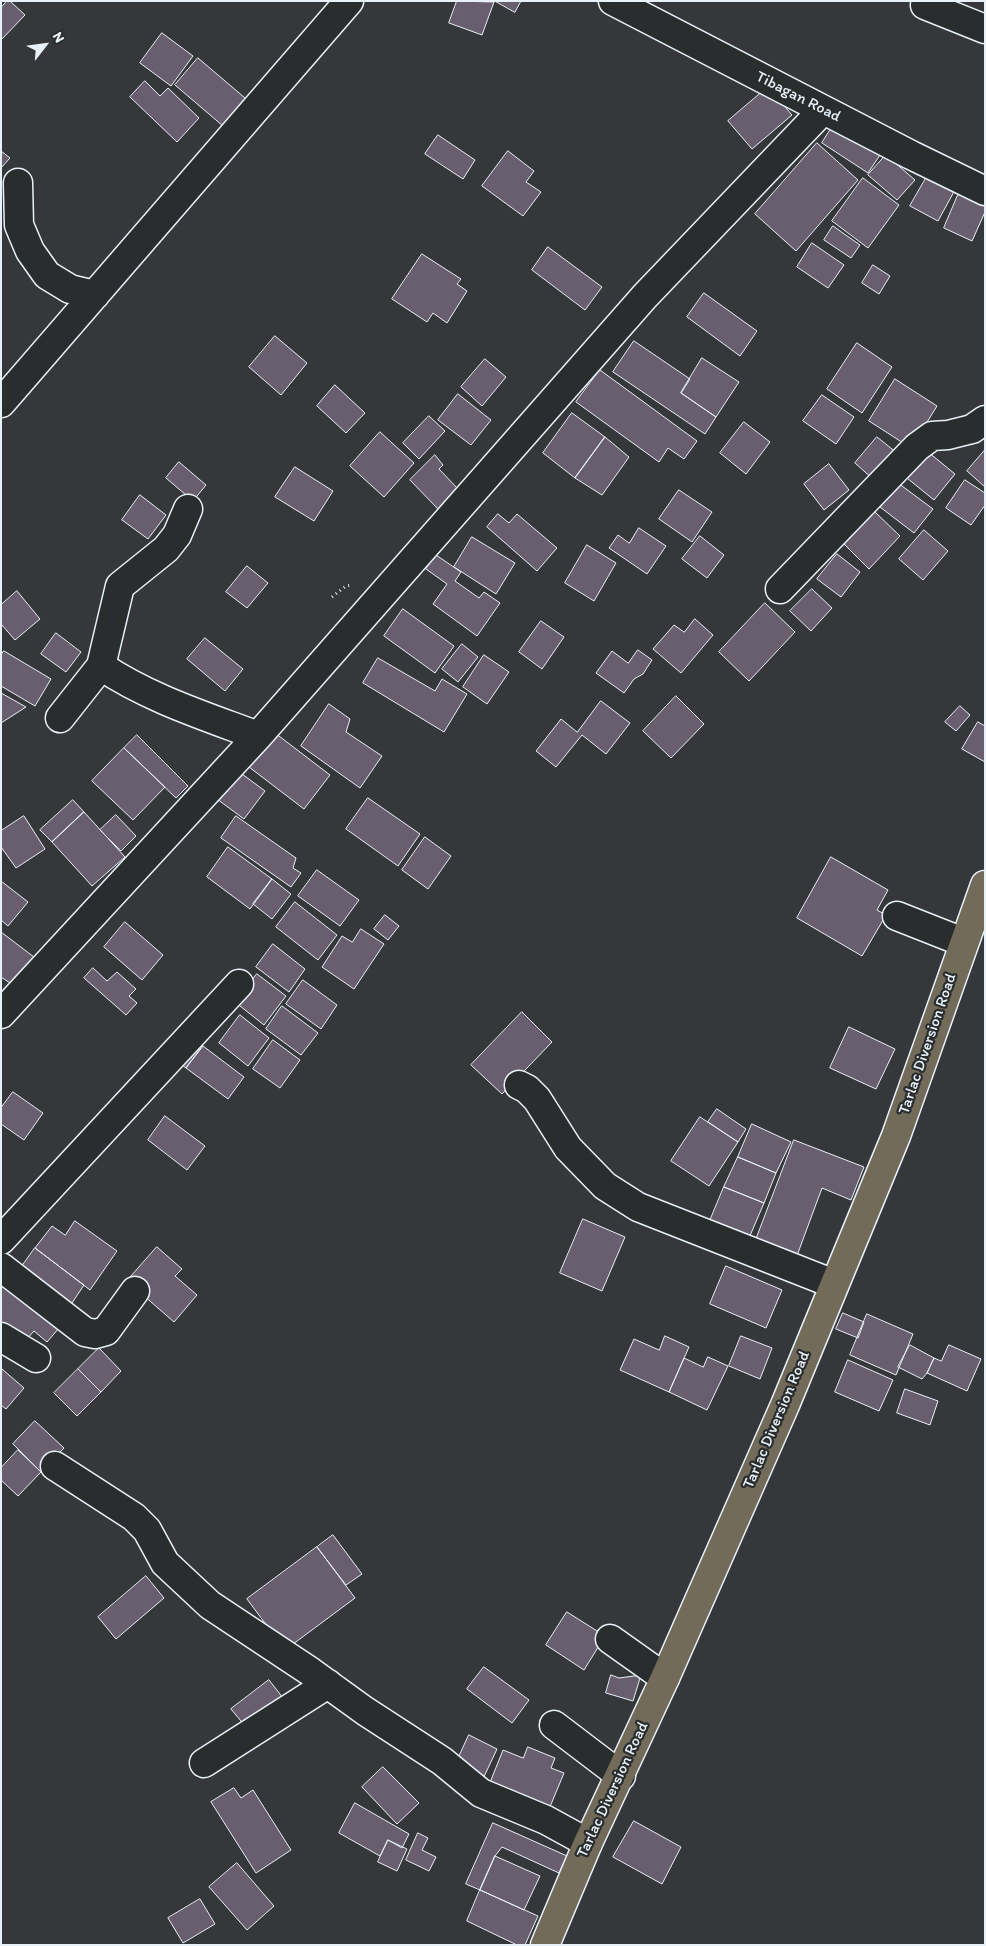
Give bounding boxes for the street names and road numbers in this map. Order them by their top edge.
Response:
street label: Tibagan Road [752,67,844,127]
street label: Tarlac Diversion Road [895,971,961,1117]
street label: Tarlac Diversion Road [739,1348,815,1492]
street label: Tarlac Diversion Road [573,1719,653,1861]

